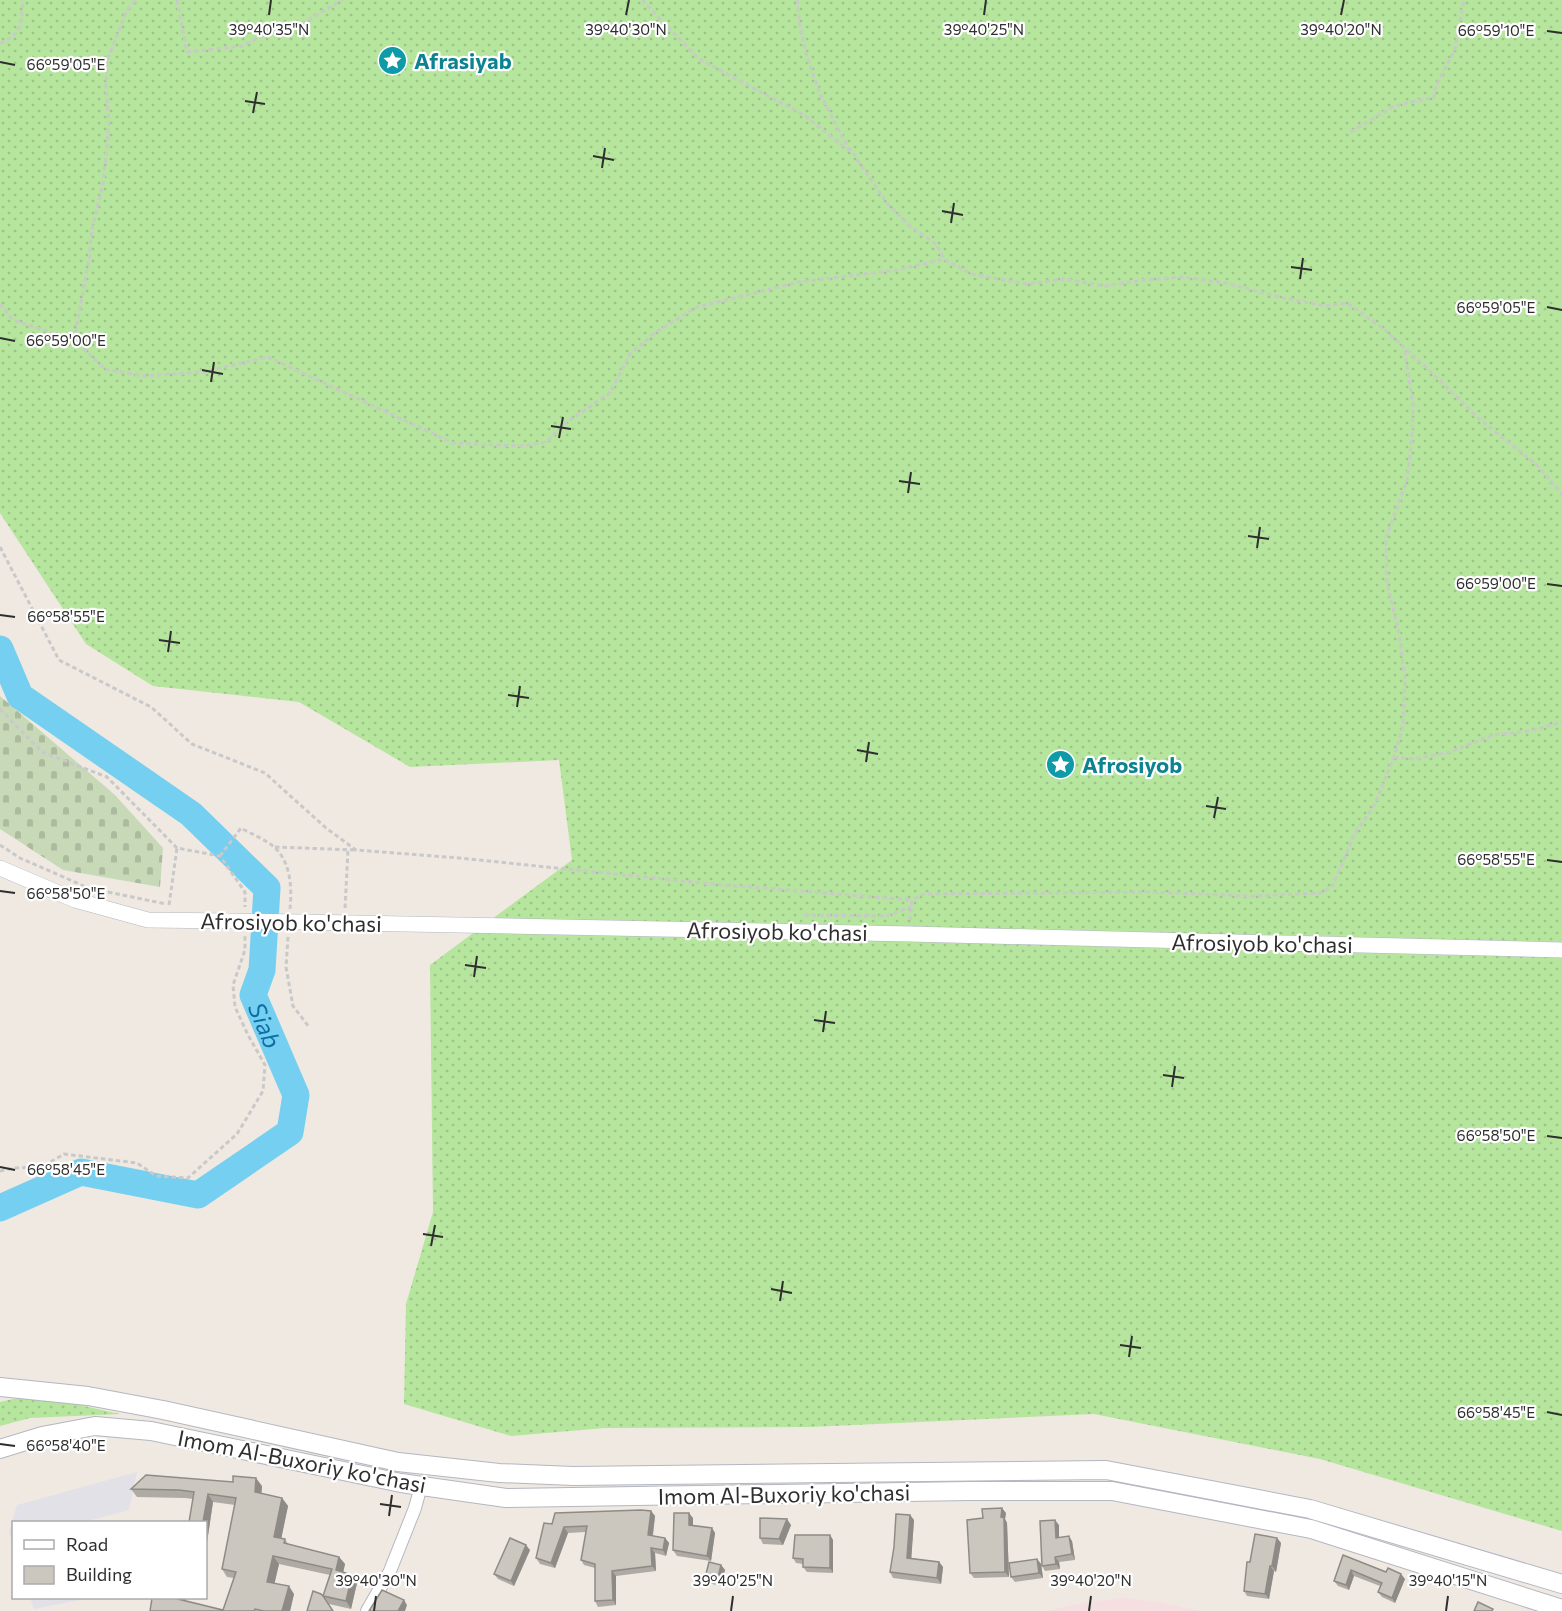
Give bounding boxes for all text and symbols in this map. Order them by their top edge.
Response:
text: 39°40'35"N [229,20,309,38]
text: 39°40'30"N [585,20,667,38]
text: 39°40'25"N [944,20,1024,38]
text: 39°40'20"N [1300,20,1382,38]
text: 66°59'10"E [1458,21,1534,39]
place icon: Afrasiyab [377,44,409,76]
place label: Afrasiyab [414,47,512,74]
text: 66°59'05"E [27,55,106,73]
text: 66°59'05"E [1457,298,1536,316]
text: 66°59'00"E [26,331,106,349]
text: 66°59'00"E [1456,574,1536,592]
text: 66°58'55"E [27,607,105,625]
place icon: Afrosiyob [1045,748,1077,780]
place label: Afrosiyob [1082,751,1182,778]
text: 66°58'55"E [1457,850,1535,868]
text: 66°58'50"E [27,884,106,902]
street label: Afrosiyob ko'chasi [200,907,382,937]
street label: Afrosiyob ko'chasi [686,916,868,946]
street label: Afrosiyob ko'chasi [1171,928,1353,958]
water label: Siab [243,997,288,1052]
text: 66°58'50"E [1457,1126,1536,1144]
text: 66°58'45"E [27,1160,105,1178]
text: 66°58'45"E [1457,1403,1535,1421]
street label: Imom Al-Buxoriy ko'chasi [175,1424,429,1498]
text: 66°58'40"E [26,1436,106,1454]
street label: Imom Al-Buxoriy ko'chasi [658,1478,910,1510]
legend [12,1521,207,1599]
text: Road [66,1533,108,1555]
text: Building [66,1563,132,1585]
text: 39°40'30"N [335,1571,417,1589]
text: 39°40'25"N [693,1571,773,1589]
text: 39°40'20"N [1050,1571,1132,1589]
text: 39°40'15"N [1409,1571,1487,1589]

